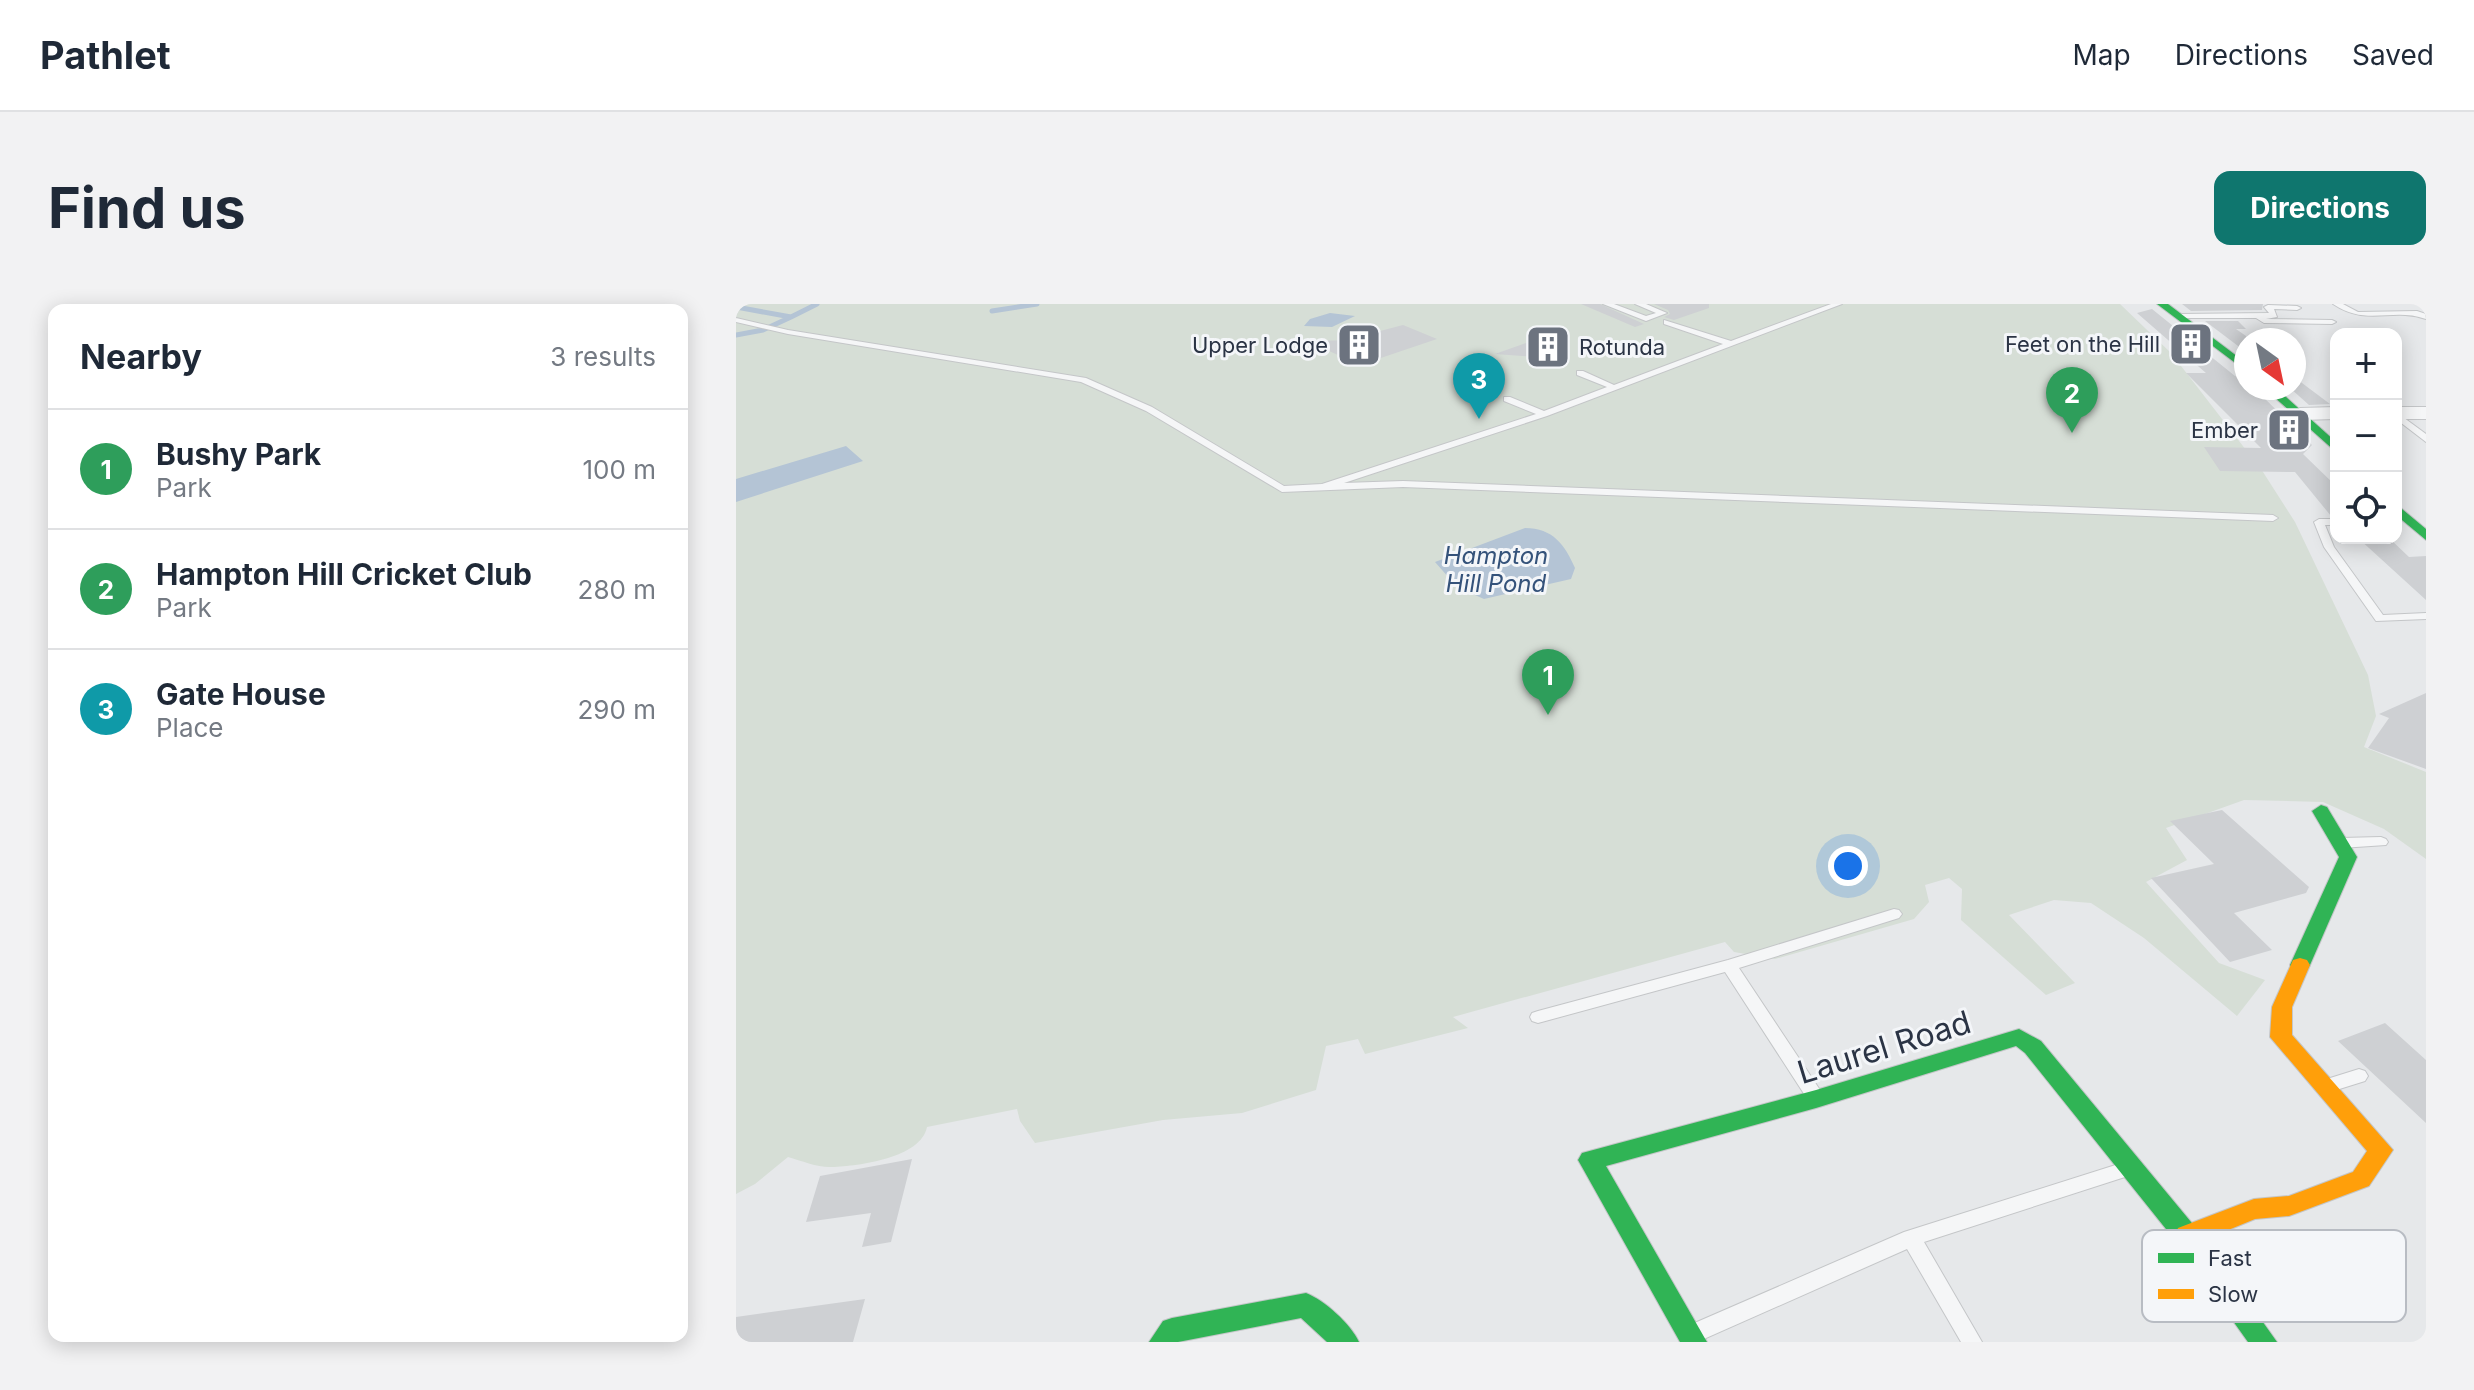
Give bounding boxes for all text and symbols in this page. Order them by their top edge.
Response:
text: Pathlet [40,32,171,78]
text: Map [2072,38,2131,72]
text: Directions [2175,38,2308,72]
text: Saved [2352,38,2434,72]
button: Directions [2214,171,2426,245]
text: Find us [48,174,246,242]
building icon: Feet on the Hill [2167,320,2215,368]
building icon: Upper Lodge [1335,321,1383,369]
building icon: Rotunda [1524,323,1572,371]
north arrow [2234,328,2306,400]
map controls [2330,328,2402,544]
button: + [2330,328,2402,400]
place label: Feet on the Hill [2005,331,2160,357]
place label: Upper Lodge [1192,332,1328,358]
place label: Rotunda [1579,334,1665,360]
text: Nearby [80,336,202,377]
text: 3 results [550,341,656,372]
pin: 3 [1453,353,1505,419]
pin: 2 [2046,367,2098,433]
button: − [2330,400,2402,472]
building icon: Ember [2265,406,2313,454]
place label: Ember [2191,417,2258,443]
text: Bushy Park [156,436,321,472]
text: 1 [100,454,112,485]
text: 100 m [583,454,656,485]
text: Park [156,472,212,503]
button: locate [2330,472,2402,544]
water label: Hampton Hill Pond [1444,541,1548,598]
text: Hampton Hill Cricket Club [156,556,532,592]
text: 2 [98,574,114,605]
text: 280 m [578,574,656,605]
text: Park [156,592,212,623]
pin: 1 [1522,649,1574,715]
text: Gate House [156,676,326,712]
text: 3 [98,694,114,725]
text: 290 m [578,694,656,725]
text: Place [156,712,224,743]
your location [1828,846,1868,886]
street label: Laurel Road [1793,1002,1975,1092]
legend [2142,1230,2406,1322]
text: Fast [2208,1245,2252,1271]
text: Slow [2208,1281,2258,1307]

